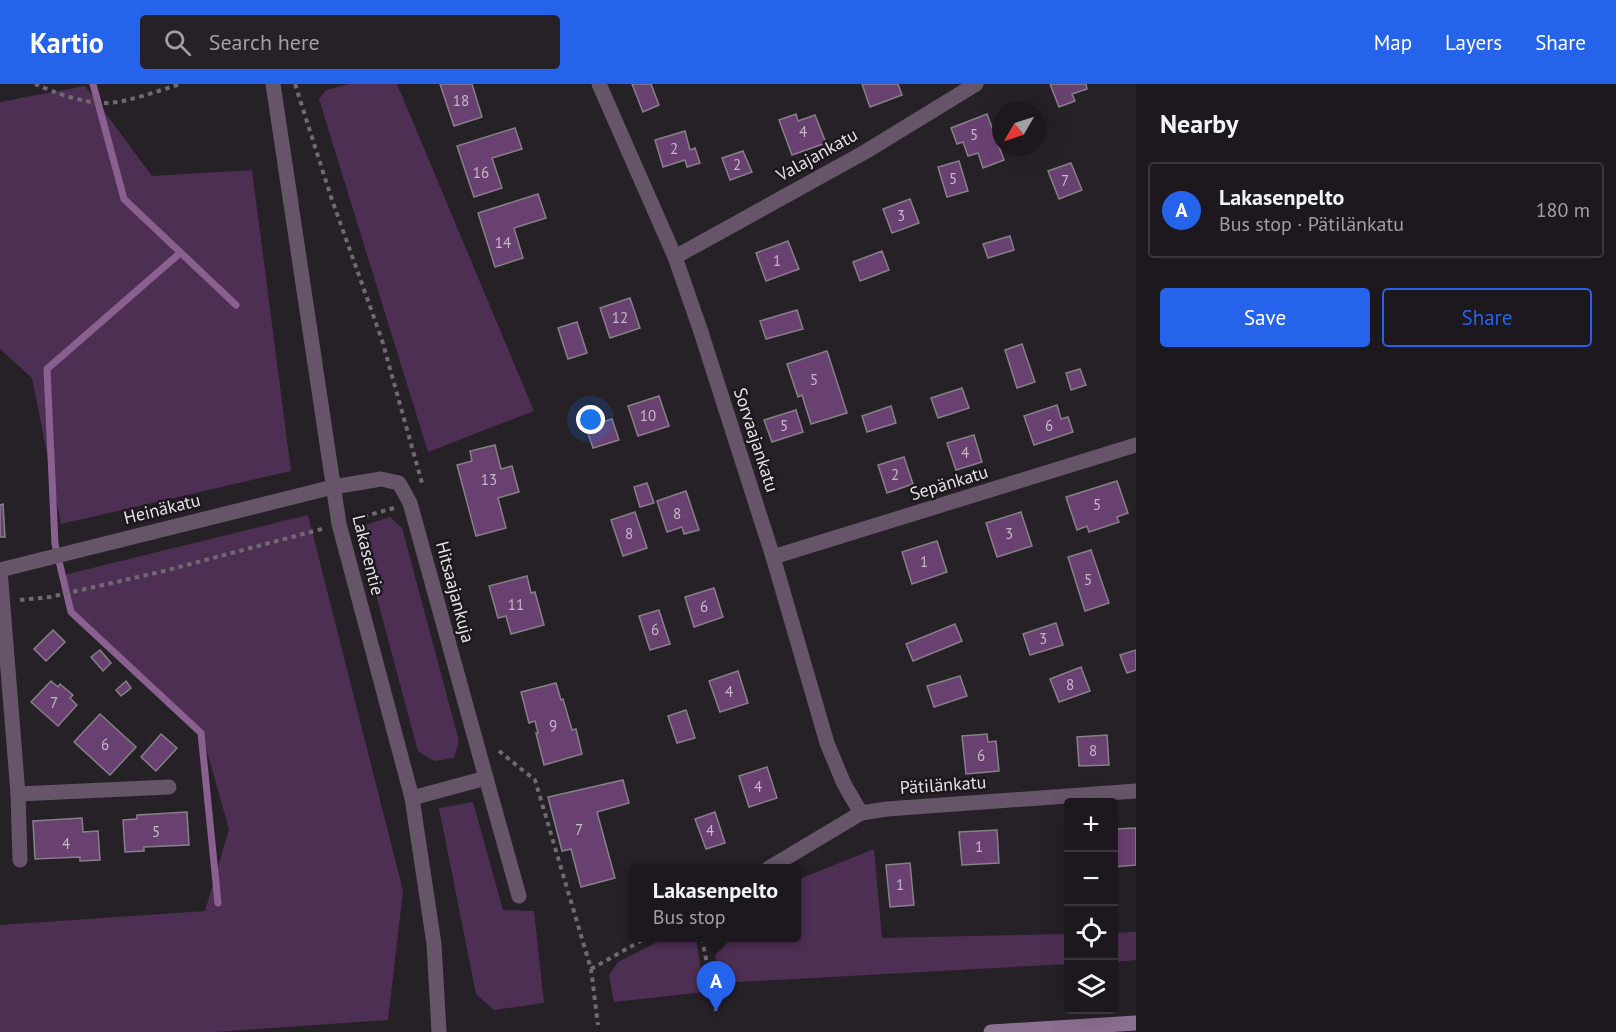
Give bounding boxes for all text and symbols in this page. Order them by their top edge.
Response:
search box [140,15,560,69]
text: Kartio [30,24,104,61]
icon: search [161,26,194,59]
text: Search here [209,28,320,56]
text: Map [1374,29,1412,56]
text: Layers [1445,29,1502,56]
text: Share [1535,29,1586,56]
house number: 18 [453,91,469,110]
north arrow [992,102,1046,156]
text: Nearby [1160,107,1238,140]
house number: 4 [799,122,807,141]
street label: Valajankatu [771,123,861,187]
house number: 5 [970,125,978,144]
house number: 2 [670,139,678,158]
house number: 2 [733,155,741,174]
house number: 16 [473,163,489,182]
house number: 5 [949,169,957,188]
house number: 7 [1061,171,1069,190]
text: Lakasenpelto [1219,183,1344,211]
text: A [1175,197,1188,223]
text: 180 m [1536,197,1590,223]
house number: 3 [897,206,905,225]
text: Bus stop · Pätilänkatu [1219,211,1404,237]
house number: 14 [495,233,511,252]
house number: 1 [773,251,781,270]
button: Save [1160,288,1370,347]
button: Share [1382,288,1592,347]
house number: 12 [612,308,628,327]
house number: 5 [810,370,818,389]
street label: Sorvaajankatu [729,385,784,495]
your location [576,405,605,434]
house number: 10 [640,406,656,425]
house number: 5 [780,416,788,435]
house number: 6 [1045,416,1053,435]
house number: 4 [961,443,969,462]
street label: Sepänkatu [907,460,991,505]
house number: 2 [891,465,899,484]
house number: 13 [481,470,497,489]
street label: Heinäkatu [121,488,203,529]
house number: 5 [1093,495,1101,514]
house number: 8 [673,504,681,523]
street label: Lakasentie [347,512,390,597]
house number: 8 [625,524,633,543]
house number: 3 [1005,524,1013,543]
street label: Hitsaajankuja [431,539,480,645]
house number: 1 [920,552,928,571]
house number: 5 [1084,570,1092,589]
house number: 11 [508,595,524,614]
house number: 6 [700,597,708,616]
house number: 6 [651,620,659,639]
house number: 3 [1039,629,1047,648]
house number: 8 [1066,675,1074,694]
house number: 4 [725,682,733,701]
house number: 7 [50,693,58,712]
house number: 9 [549,716,557,735]
house number: 6 [101,735,109,754]
house number: 8 [1089,741,1097,760]
house number: 6 [977,746,985,765]
street label: Pätilänkatu [899,770,987,799]
house number: 4 [754,777,762,796]
map controls [1064,798,1118,1014]
button: + [1064,798,1118,852]
house number: 7 [575,820,583,839]
house number: 4 [706,821,714,840]
house number: 5 [152,822,160,841]
house number: 4 [62,834,70,853]
house number: 1 [975,837,983,856]
button: − [1064,852,1118,906]
popup [630,864,801,942]
house number: 1 [896,875,904,894]
text: Lakasenpelto [653,876,778,904]
text: Bus stop [653,904,726,930]
button: locate [1064,906,1118,960]
button: layers [1064,960,1118,1014]
pin: A [696,962,736,1011]

